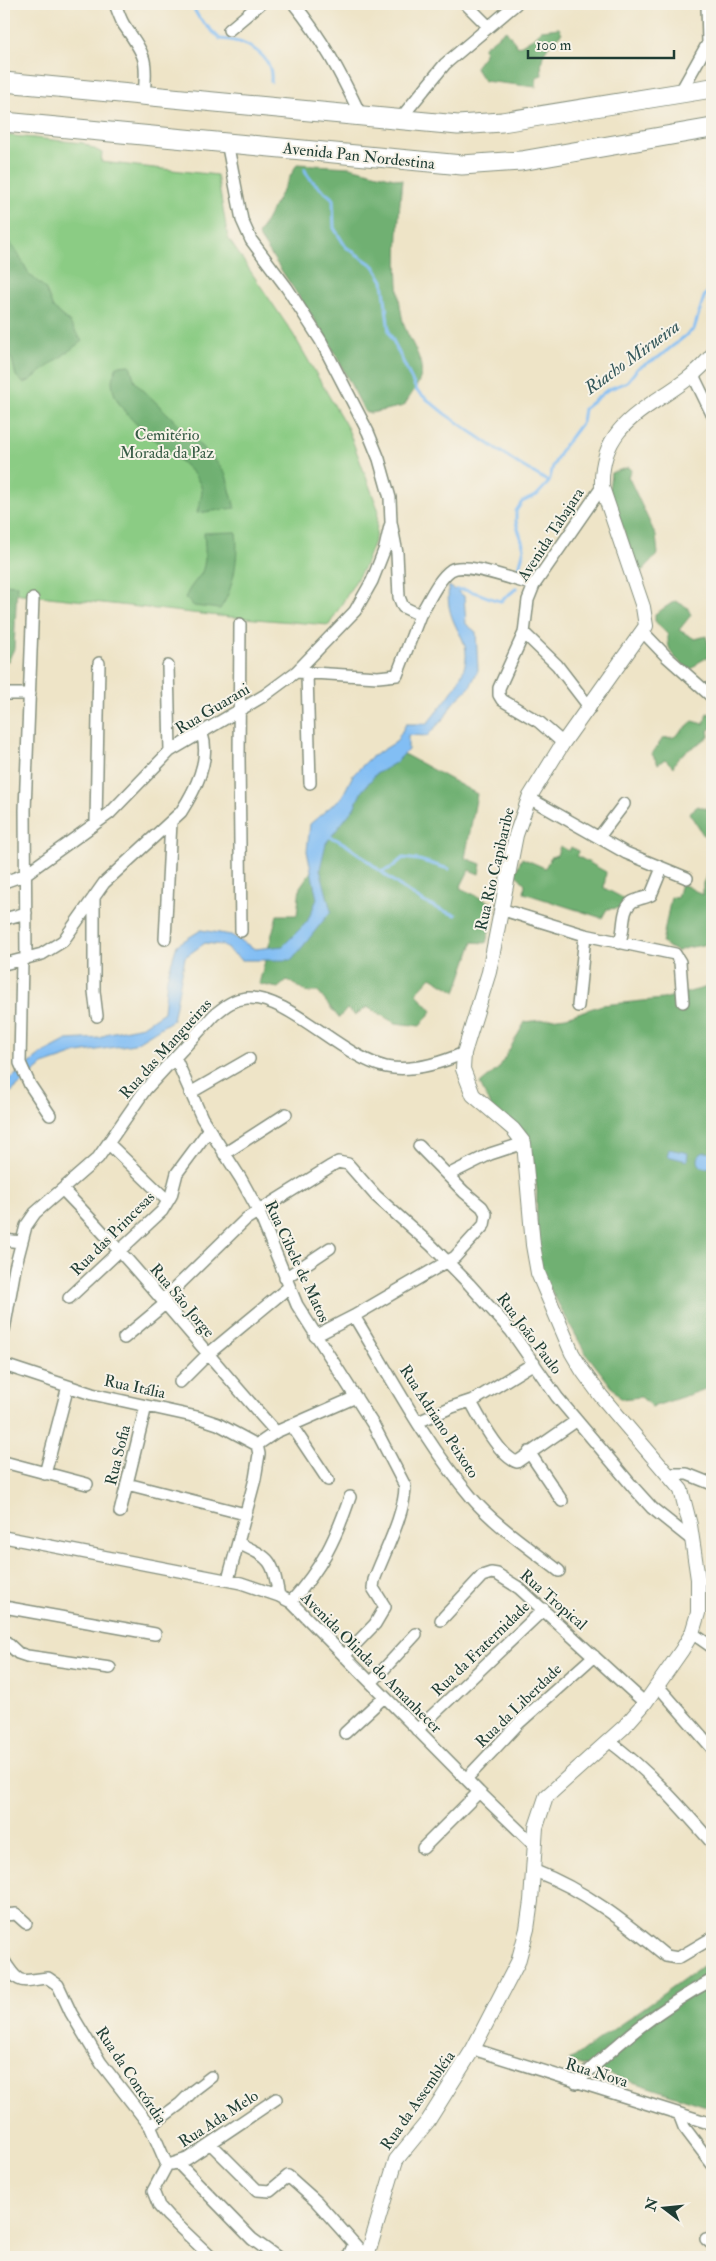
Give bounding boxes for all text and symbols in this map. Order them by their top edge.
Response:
scale bar [528,28,675,60]
text: 100 m [536,36,572,55]
street label: Avenida Pan Nordestina [281,138,436,174]
water label: Riacho Mirueira [579,315,685,400]
park label: Cemitério Morada da Paz [120,425,214,463]
street label: Avenida Tabajara [513,484,589,586]
street label: Rua Guarani [172,679,253,739]
street label: Rua Rio Capibaribe [471,805,520,933]
street label: Rua das Mangueiras [115,994,216,1103]
street label: Rua das Princesas [66,1187,159,1280]
street label: Rua Cibele de Matos [260,1197,334,1326]
street label: Rua São Jorge [145,1260,219,1343]
street label: Rua João Paulo [491,1289,566,1379]
street label: Rua Adriano Peixoto [395,1361,483,1482]
street label: Rua Itália [102,1371,168,1403]
street label: Rua Sofia [101,1423,135,1487]
street label: Rua Tropical [515,1565,591,1635]
street label: Avenida Olinda do Amanhecer [296,1587,446,1737]
street label: Rua da Fraternidade [427,1597,534,1701]
street label: Rua da Liberdade [471,1659,566,1752]
street label: Rua da Concórdia [91,2023,171,2129]
street label: Rua da Assembléia [376,2047,460,2154]
street label: Rua Nova [563,2054,631,2092]
street label: Rua Ada Melo [175,2085,262,2152]
north arrow [638,2184,688,2234]
text: N [642,2196,662,2214]

